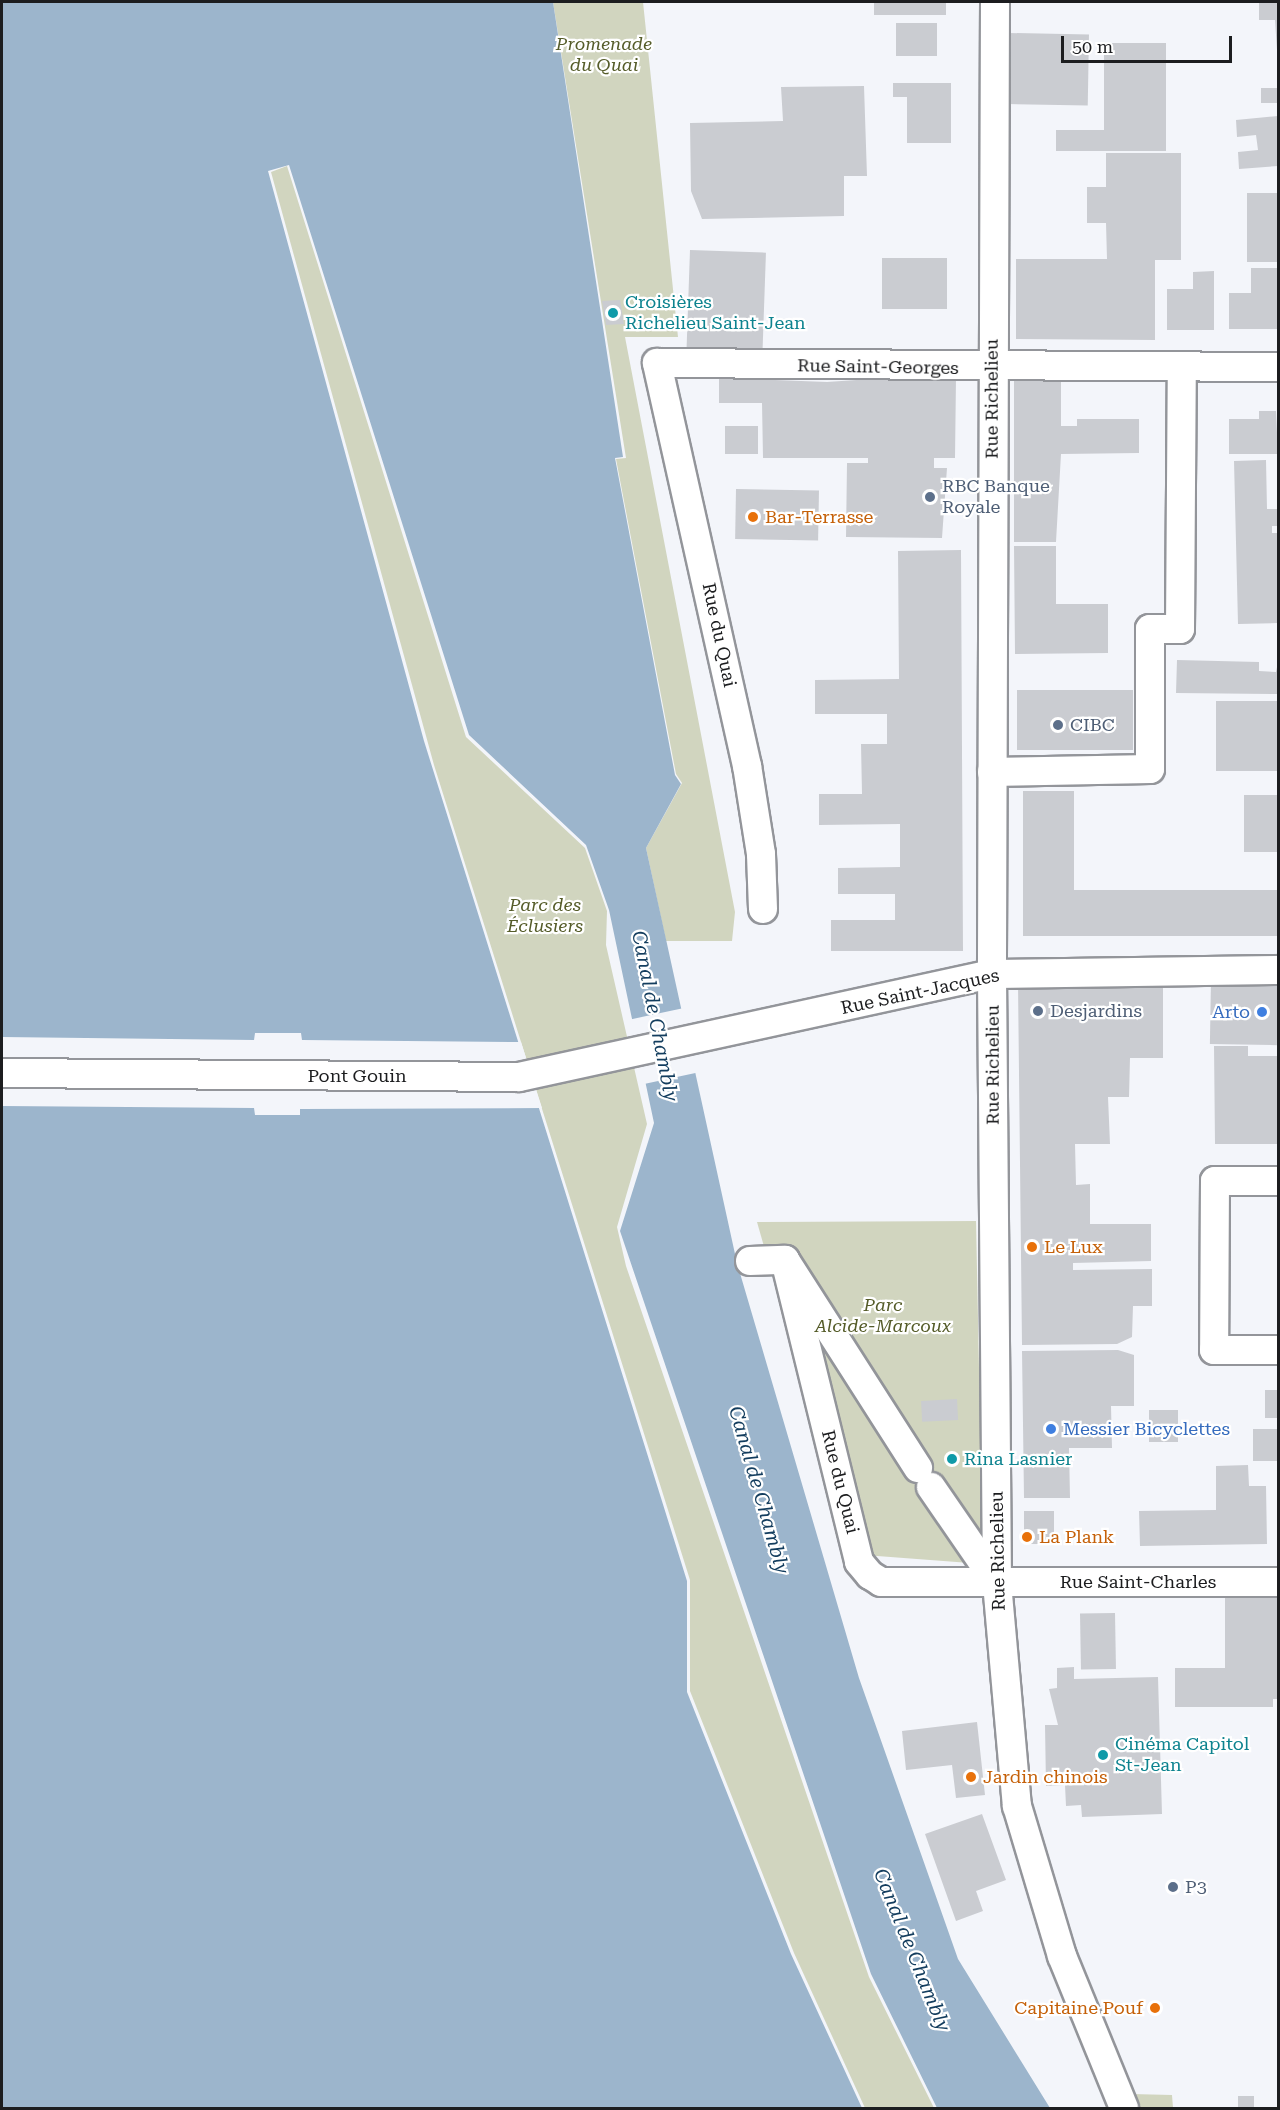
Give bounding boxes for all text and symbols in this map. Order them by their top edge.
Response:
scale bar [1064,24,1235,62]
park label: Promenade du Quai [556,34,652,76]
text: 50 m [1072,36,1113,57]
place label: Croisières Richelieu Saint-Jean [625,292,806,334]
marker: Croisières Richelieu Saint-Jean [606,306,620,320]
street label: Rue Richelieu [981,339,1003,459]
street label: Rue Saint-Georges [797,355,959,379]
place label: RBC Banque Royale [942,476,1050,518]
marker: RBC Banque Royale [923,490,937,504]
place label: Bar-Terrasse [765,506,873,528]
marker: Bar-Terrasse [746,510,760,524]
street label: Rue du Quai [697,581,741,689]
place label: CIBC [1070,714,1115,736]
marker: CIBC [1051,718,1065,732]
park label: Parc des Éclusiers [507,895,583,938]
water label: Canal de Chambly [627,929,683,1103]
street label: Rue Saint-Jacques [839,965,1001,1019]
place label: Desjardins [1050,1000,1142,1022]
place label: Arto [1212,1001,1250,1023]
marker: Desjardins [1031,1004,1045,1018]
street label: Rue Richelieu [982,1005,1004,1125]
marker: Arto [1255,1005,1269,1019]
street label: Pont Gouin [307,1065,407,1087]
place label: Le Lux [1044,1236,1103,1258]
marker: Le Lux [1025,1240,1039,1254]
park label: Parc Alcide-Marcoux [815,1295,951,1338]
water label: Canal de Chambly [724,1403,794,1577]
place label: Messier Bicyclettes [1063,1418,1230,1440]
marker: Messier Bicyclettes [1044,1422,1058,1436]
street label: Rue du Quai [817,1428,863,1536]
place label: Rina Lasnier [964,1448,1072,1470]
marker: Rina Lasnier [945,1452,959,1466]
street label: Rue Richelieu [986,1491,1010,1611]
place label: La Plank [1039,1526,1114,1548]
marker: La Plank [1020,1530,1034,1544]
street label: Rue Saint-Charles [1060,1571,1216,1593]
place label: Cinéma Capitol St-Jean [1115,1734,1249,1776]
marker: Cinéma Capitol St-Jean [1096,1748,1110,1762]
place label: Jardin chinois [983,1766,1108,1788]
marker: Jardin chinois [964,1770,978,1784]
water label: Canal de Chambly [868,1865,956,2035]
place label: P3 [1185,1876,1207,1898]
marker: P3 [1166,1880,1180,1894]
place label: Capitaine Pouf [1014,1997,1143,2019]
marker: Capitaine Pouf [1148,2001,1162,2015]

